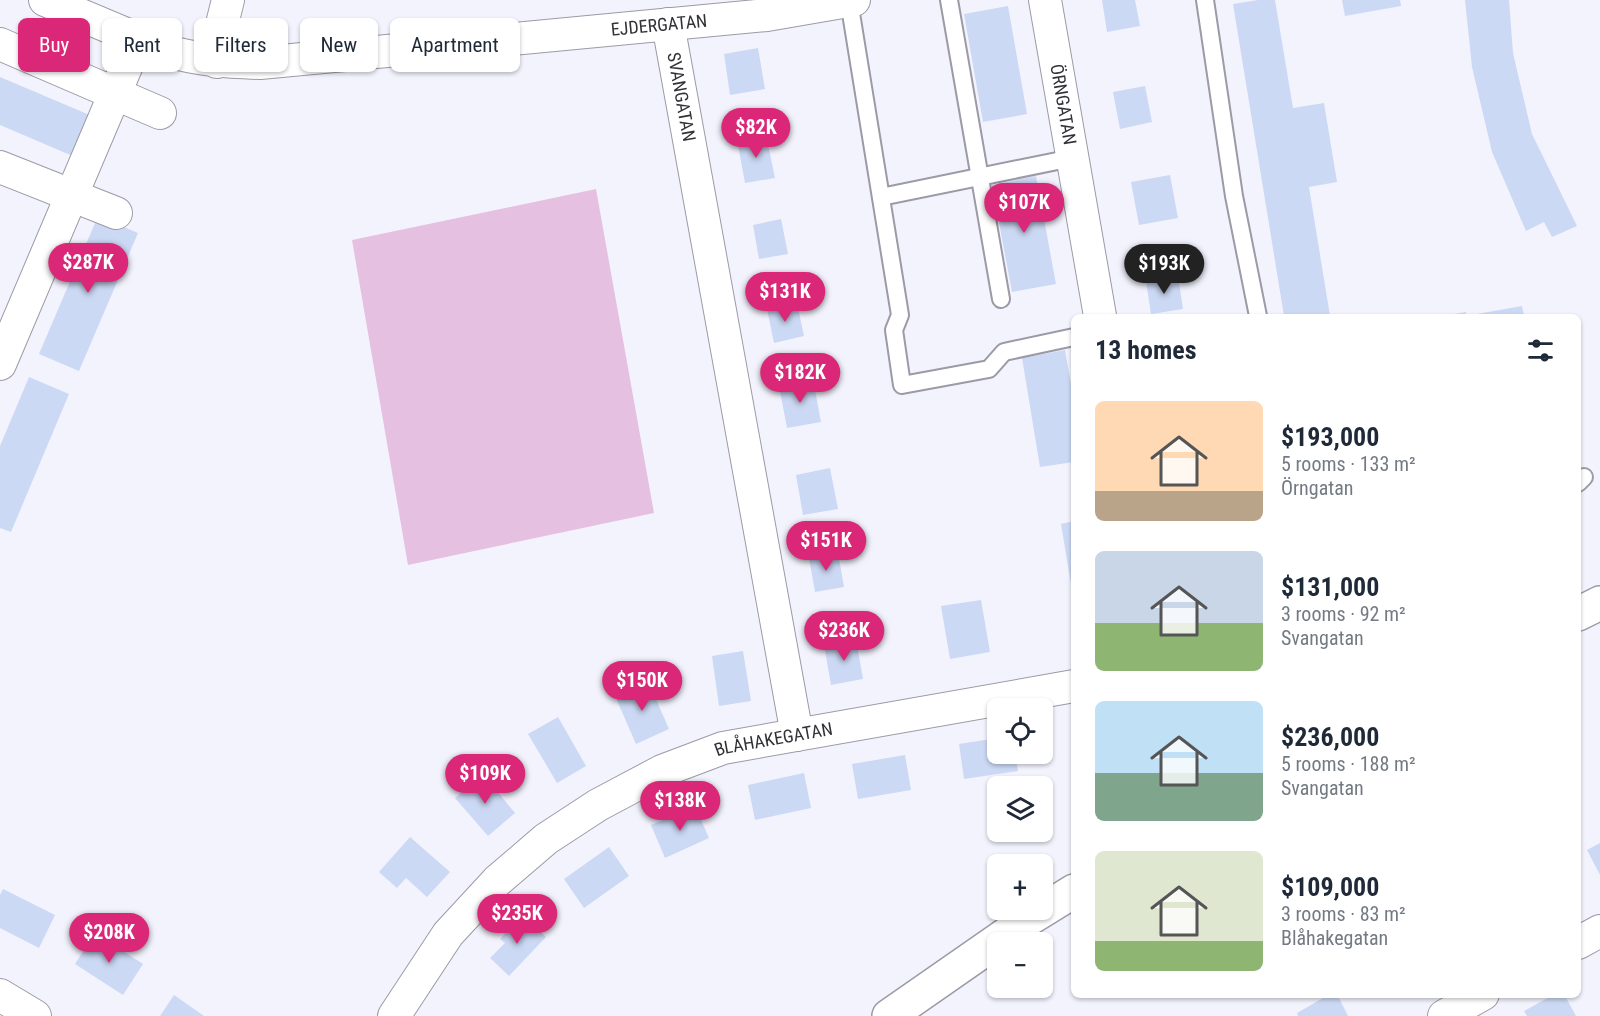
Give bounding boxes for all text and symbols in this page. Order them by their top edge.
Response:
street label: EJDERGATAN [610,10,708,40]
chip: Buy [18,18,90,72]
chip: Rent [102,18,182,72]
chip: Filters [194,18,288,72]
chip: New [300,18,378,72]
chip: Apartment [390,18,520,72]
street label: SVANGATAN [663,50,700,143]
street label: ÖRNGATAN [1046,62,1081,146]
pin: $82K [720,108,792,159]
text: $82K [735,115,777,139]
pin: $107K [982,183,1066,234]
text: $107K [998,190,1050,214]
pin: $287K [46,243,130,294]
pin: $193K [1122,244,1206,295]
text: $287K [62,250,114,274]
text: $193K [1138,251,1190,275]
pin: $131K [743,272,827,323]
text: $131K [759,279,811,303]
icon: filters [1524,334,1557,367]
text: 13 homes [1095,335,1197,365]
pin: $182K [758,353,842,404]
text: $182K [774,360,826,384]
text: $193,000 [1281,422,1379,452]
icon: home [1143,425,1215,497]
text: 5 rooms · 133 m² [1281,452,1416,476]
text: Örngatan [1281,476,1353,500]
pin: $151K [784,521,868,572]
text: $151K [800,528,852,552]
text: $131,000 [1281,572,1379,602]
icon: home [1143,575,1215,647]
text: 3 rooms · 92 m² [1281,602,1406,626]
pin: $236K [802,611,886,662]
text: $236K [818,618,870,642]
text: Svangatan [1281,626,1364,650]
pin: $150K [600,661,684,712]
text: $150K [616,668,668,692]
map controls [987,698,1053,998]
button: locate [987,698,1053,764]
street label: BLÅHAKEGATAN [711,718,834,760]
text: $236,000 [1281,722,1379,752]
icon: home [1143,725,1215,797]
text: 5 rooms · 188 m² [1281,752,1416,776]
pin: $109K [443,754,527,805]
text: $109K [459,761,511,785]
button: layers [987,776,1053,842]
text: Svangatan [1281,776,1364,800]
pin: $138K [638,781,722,832]
text: $138K [654,788,706,812]
button: + [987,854,1053,920]
text: $109,000 [1281,872,1379,902]
icon: home [1143,875,1215,947]
pin: $235K [475,894,559,945]
text: $235K [491,901,543,925]
text: 3 rooms · 83 m² [1281,902,1406,926]
pin: $208K [67,913,151,964]
text: $208K [83,920,135,944]
text: Blåhakegatan [1281,926,1388,950]
button: − [987,932,1053,998]

